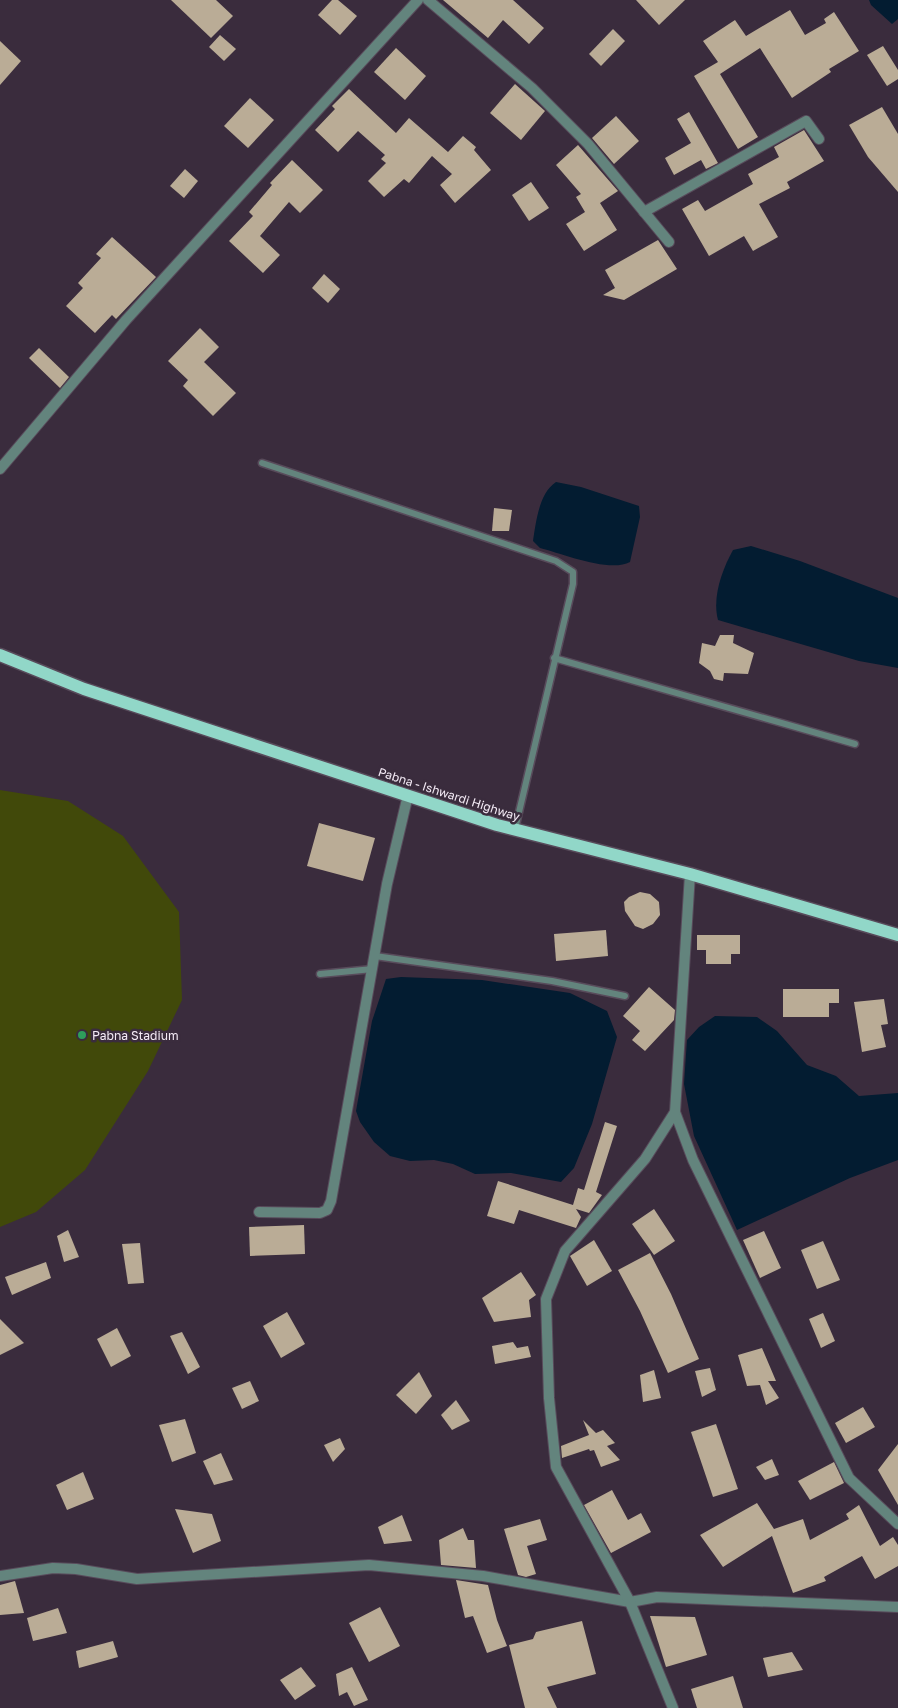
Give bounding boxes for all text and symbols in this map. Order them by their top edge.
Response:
street label: Pabna - Ishwardi Highway [376,764,522,824]
place label: Pabna Stadium [92,1028,179,1043]
marker: Pabna Stadium [76,1029,88,1041]

